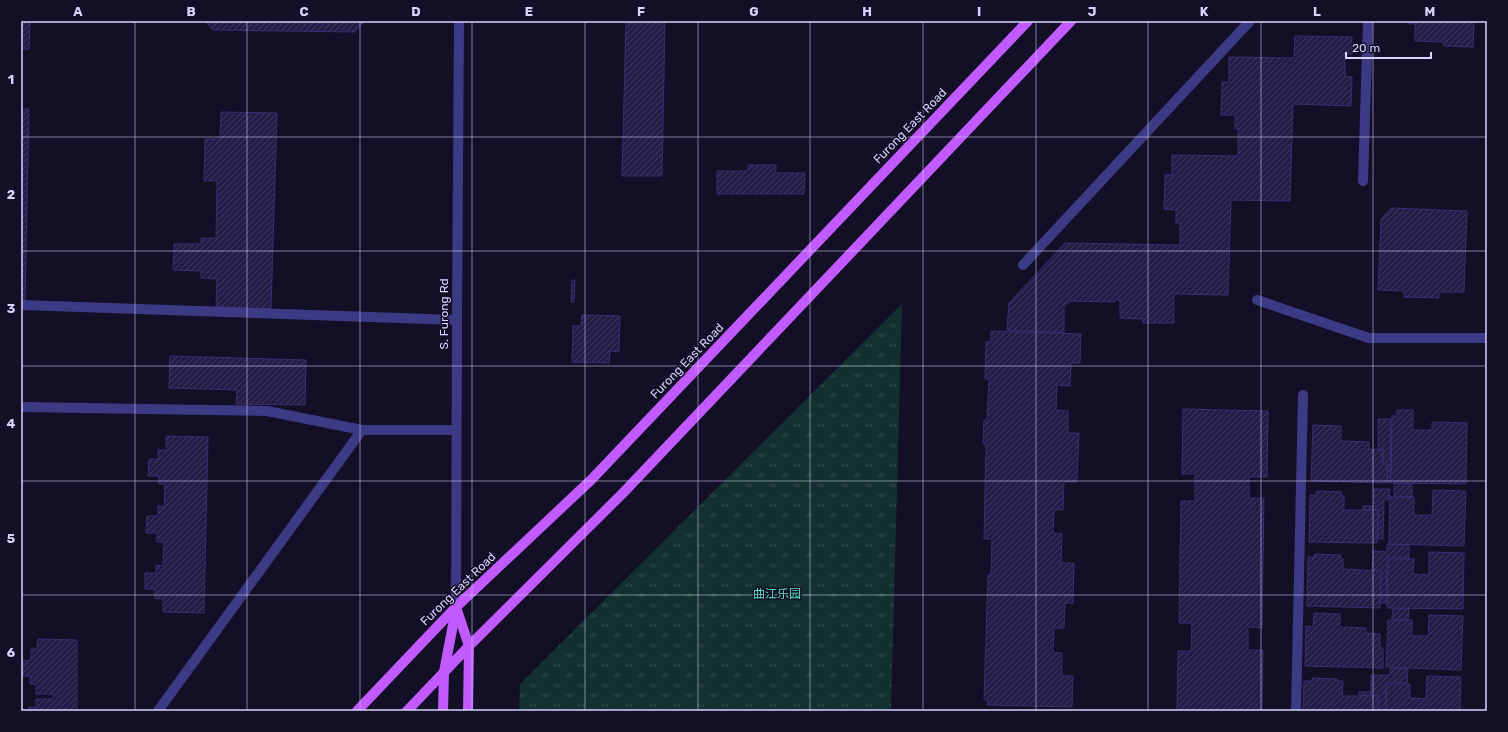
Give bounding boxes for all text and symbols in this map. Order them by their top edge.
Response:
text: A [73,4,83,19]
text: B [186,4,196,19]
text: C [299,4,309,19]
text: D [411,4,421,19]
text: E [525,4,533,19]
text: F [637,4,645,19]
text: G [749,4,759,19]
text: H [862,4,872,19]
text: I [977,4,981,19]
text: J [1088,4,1096,19]
text: K [1200,4,1209,19]
text: L [1313,4,1321,19]
text: M [1425,4,1435,19]
scale bar [1346,34,1431,60]
text: 20 m [1352,41,1380,55]
text: 1 [8,72,14,87]
street label: Furong East Road [871,86,949,166]
text: 2 [7,187,15,202]
street label: S. Furong Rd [437,278,451,350]
text: 3 [7,301,16,316]
street label: Furong East Road [648,321,726,401]
text: 4 [7,416,16,431]
text: 5 [7,531,15,546]
street label: Furong East Road [418,550,498,628]
park label: 曲江乐园 [753,587,801,601]
text: 6 [7,645,16,660]

